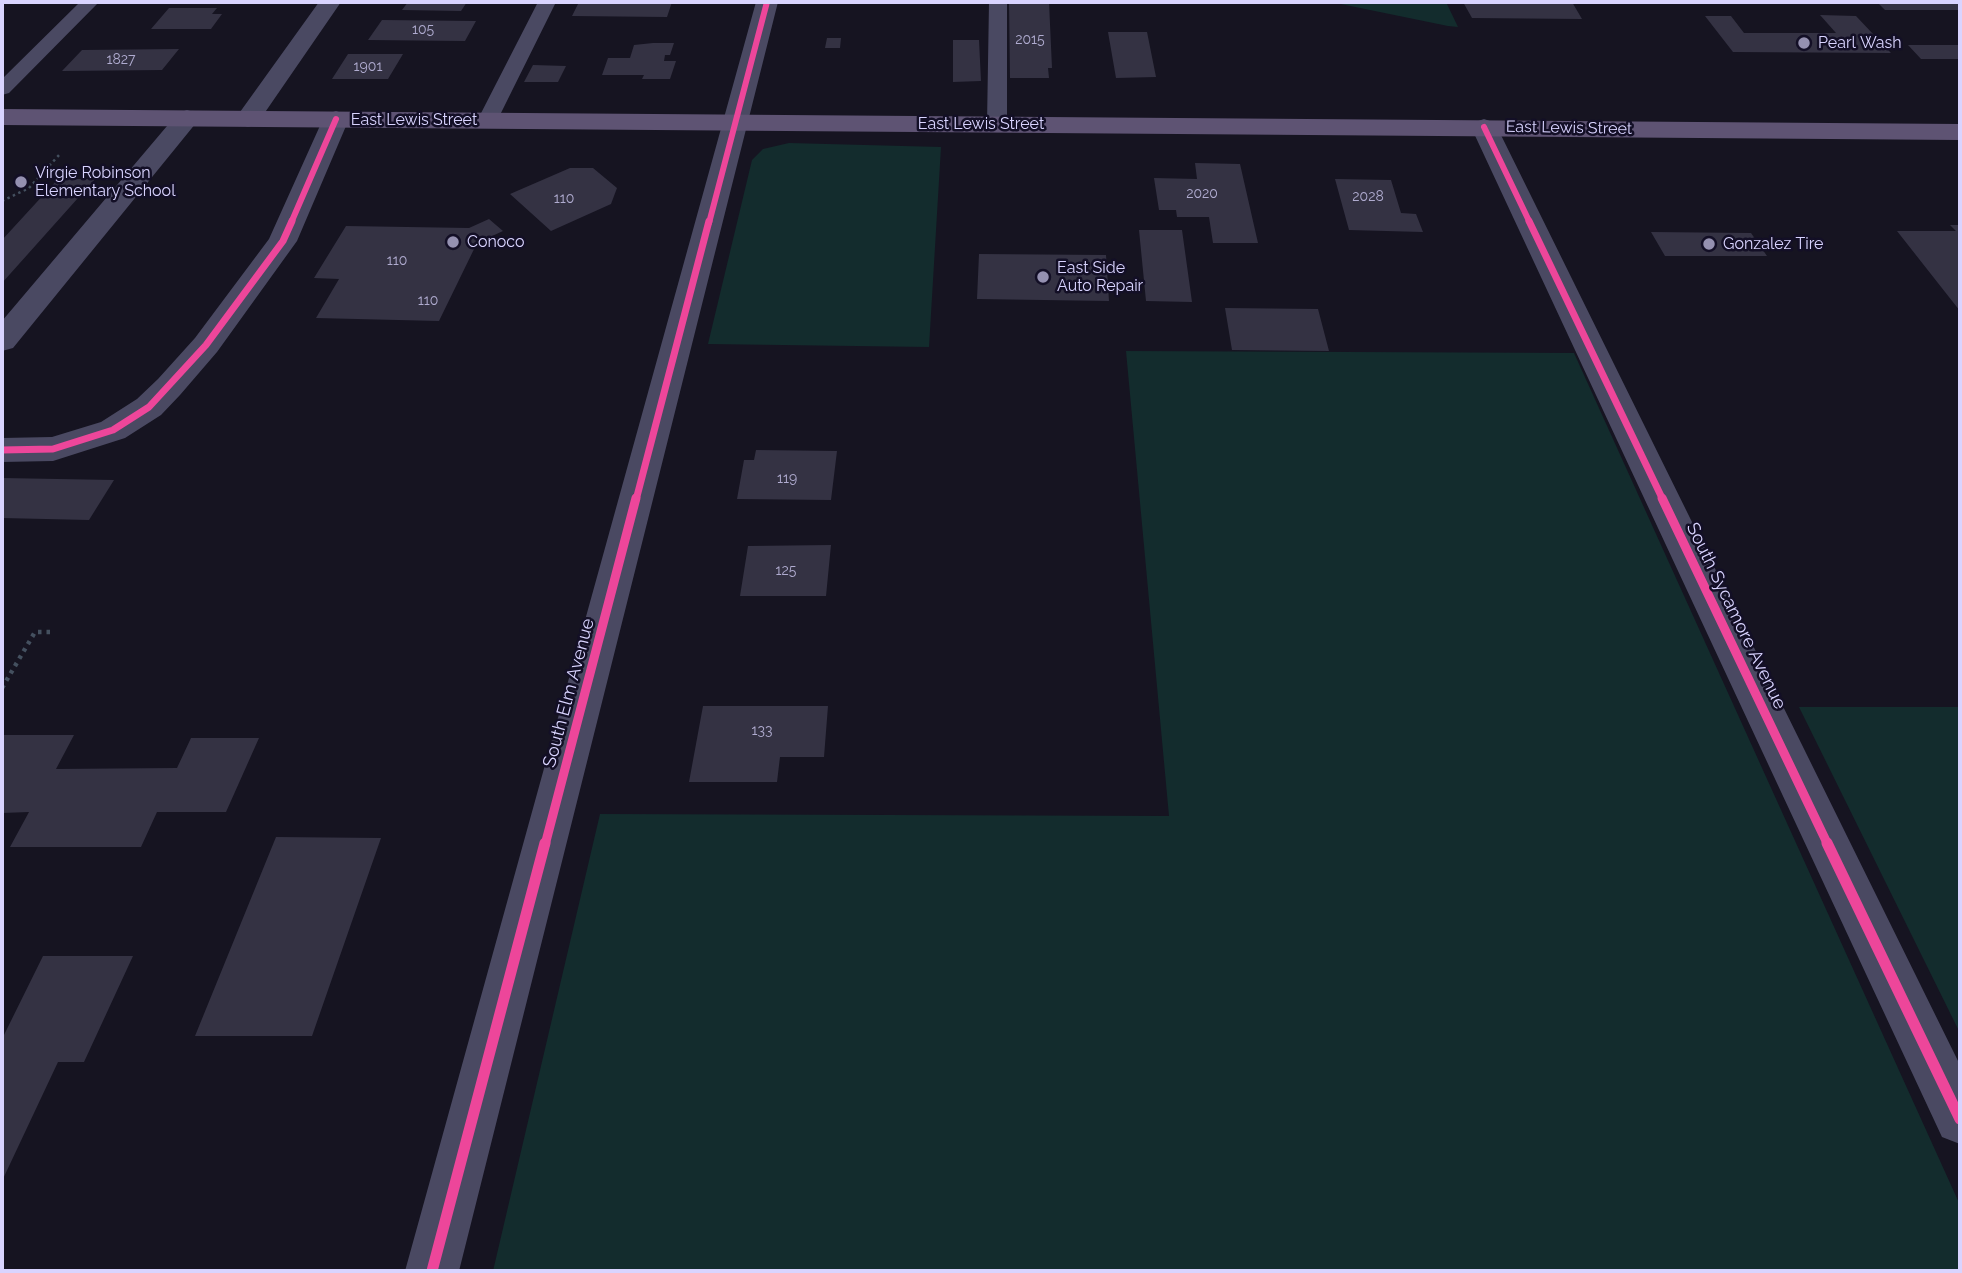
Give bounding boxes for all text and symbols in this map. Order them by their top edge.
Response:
house number: 105 [412,22,434,38]
house number: 2015 [1015,32,1045,48]
place label: Pearl Wash [1818,33,1902,53]
marker: Pearl Wash [1796,35,1812,51]
house number: 1827 [106,52,136,68]
house number: 1901 [354,59,382,75]
street label: East Lewis Street [351,110,477,130]
street label: East Lewis Street [918,114,1044,134]
street label: East Lewis Street [1506,117,1632,139]
place label: Virgie Robinson Elementary School [35,163,175,201]
marker: Virgie Robinson Elementary School [13,174,29,190]
house number: 2020 [1186,186,1218,202]
house number: 2028 [1352,189,1384,205]
house number: 110 [554,191,574,207]
place label: Conoco [467,232,525,252]
marker: Conoco [445,234,461,250]
place label: Gonzalez Tire [1723,234,1823,254]
marker: Gonzalez Tire [1701,236,1717,252]
house number: 110 [387,253,407,269]
place label: East Side Auto Repair [1057,258,1143,296]
marker: East Side Auto Repair [1035,269,1051,285]
house number: 110 [418,293,438,309]
house number: 119 [777,471,797,487]
street label: South Sycamore Avenue [1681,519,1791,713]
house number: 125 [776,563,796,579]
street label: South Elm Avenue [539,616,599,770]
house number: 133 [752,723,772,739]

